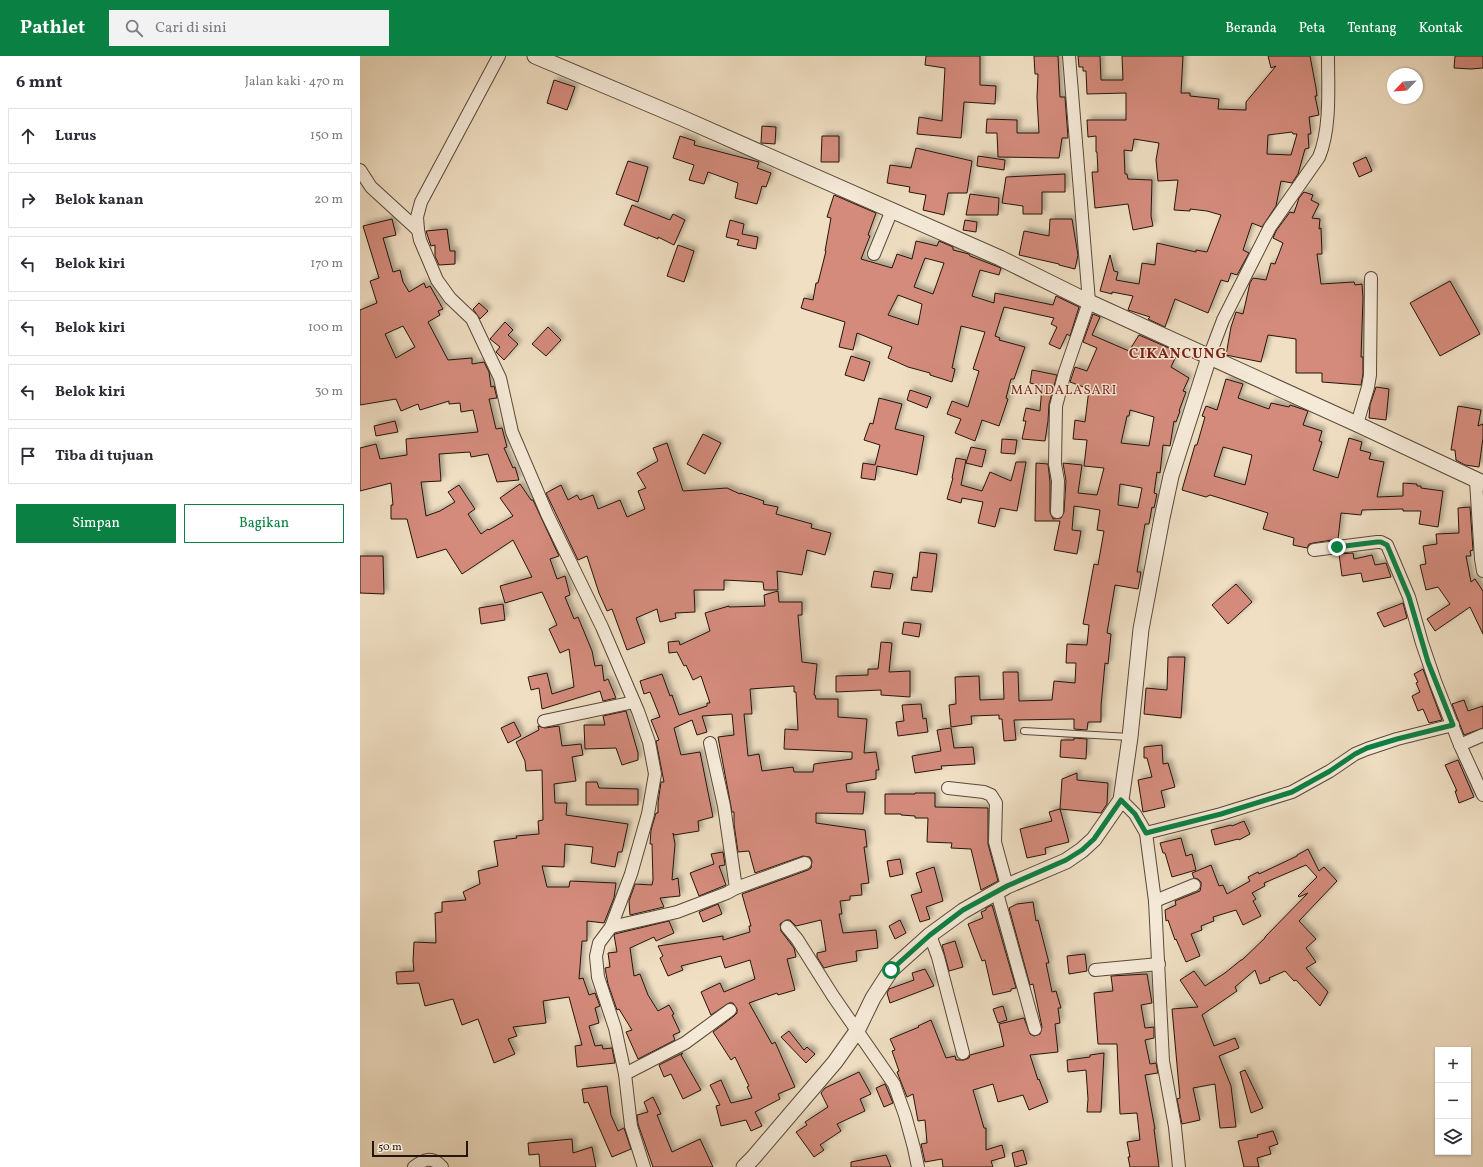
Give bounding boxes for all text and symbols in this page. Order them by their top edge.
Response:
search box [109,10,389,46]
text: Pathlet [20,15,85,41]
icon: search [123,17,145,39]
text: Cari di sini [155,18,227,39]
text: Beranda [1225,19,1277,38]
text: Peta [1299,19,1325,38]
text: Tentang [1347,19,1397,38]
text: Kontak [1419,19,1463,38]
north arrow [1387,68,1423,104]
text: 6 mnt [16,71,63,94]
text: Jalan kaki · 470 m [245,73,344,91]
icon: ahead [17,125,39,147]
text: Lurus [55,126,96,147]
text: 150 m [310,127,343,145]
icon: right [17,189,39,211]
text: Belok kanan [55,190,144,211]
text: 20 m [314,191,343,209]
icon: left [17,253,39,275]
text: Belok kiri [55,254,125,275]
text: 170 m [310,255,343,273]
icon: left [17,317,39,339]
text: Belok kiri [55,318,125,339]
text: 100 m [308,319,343,337]
district label: CIKANCUNG [1129,344,1227,365]
icon: left [17,381,39,403]
text: Belok kiri [55,382,125,403]
district label: MANDALASARI [1011,382,1117,400]
text: 30 m [315,383,343,401]
icon: arrive [17,445,39,467]
text: Tiba di tujuan [55,446,154,467]
button: Simpan [16,504,176,543]
button: Bagikan [184,504,344,543]
route end [1328,538,1346,556]
route start [882,961,900,979]
map controls [1435,1047,1471,1155]
button: + [1435,1047,1471,1083]
button: − [1435,1083,1471,1119]
button: layers [1435,1119,1471,1155]
scale bar [372,1139,468,1158]
text: 50 m [378,1140,402,1155]

